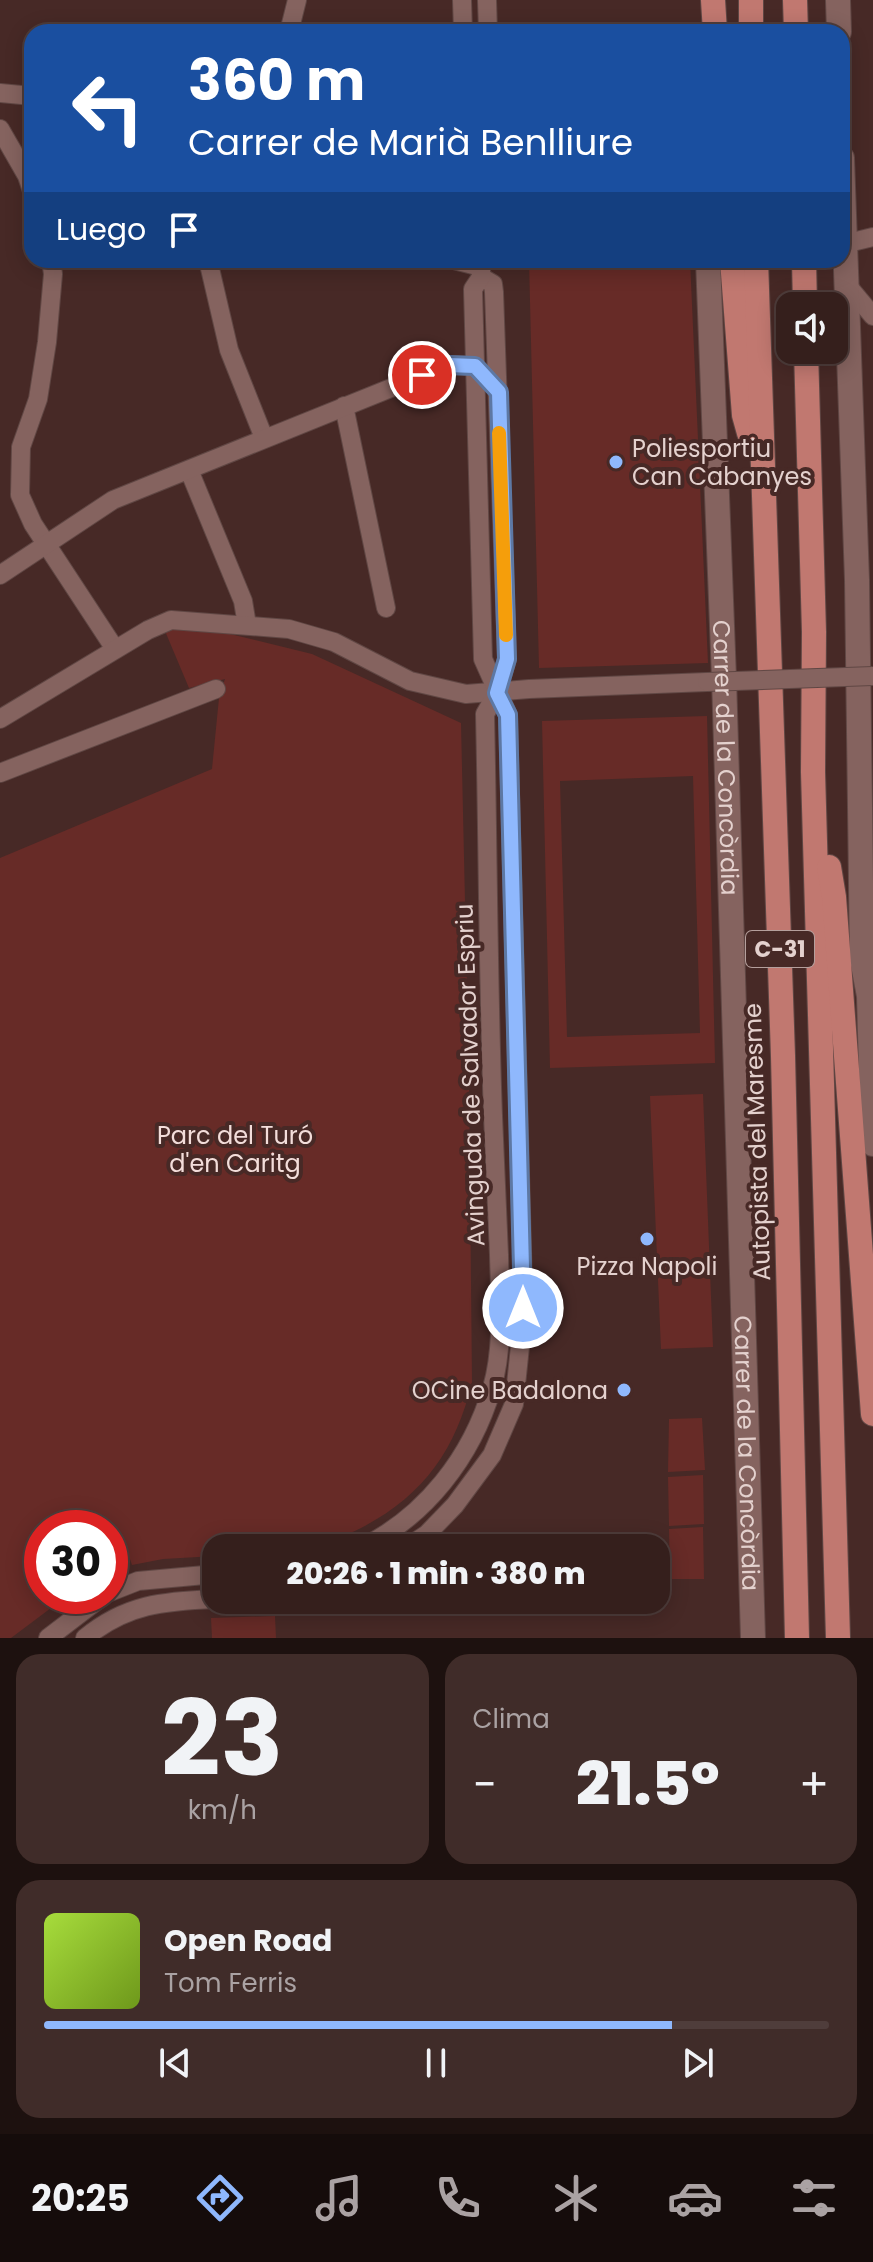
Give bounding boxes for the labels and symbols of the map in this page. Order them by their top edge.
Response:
pin [388,341,456,409]
place label: Poliesportiu Can Cabanyes [632,432,812,493]
marker: Poliesportiu Can Cabanyes [607,453,625,471]
street label: Carrer de la Concòrdia [705,619,747,896]
street label: Avinguda de Salvador Espriu [448,903,492,1247]
road number: C-31 [746,931,814,967]
street label: Autopista del Maresme [736,1003,778,1281]
park label: Parc del Turó d'en Caritg [157,1119,313,1180]
marker: Pizza Napoli [638,1230,656,1248]
place label: Pizza Napoli [577,1250,717,1283]
position arrow [481,1266,565,1350]
street label: Carrer de la Concòrdia [727,1315,768,1592]
place label: OCine Badalona [412,1374,608,1407]
marker: OCine Badalona [615,1381,633,1399]
speed limit sign: 30 [24,1510,128,1614]

